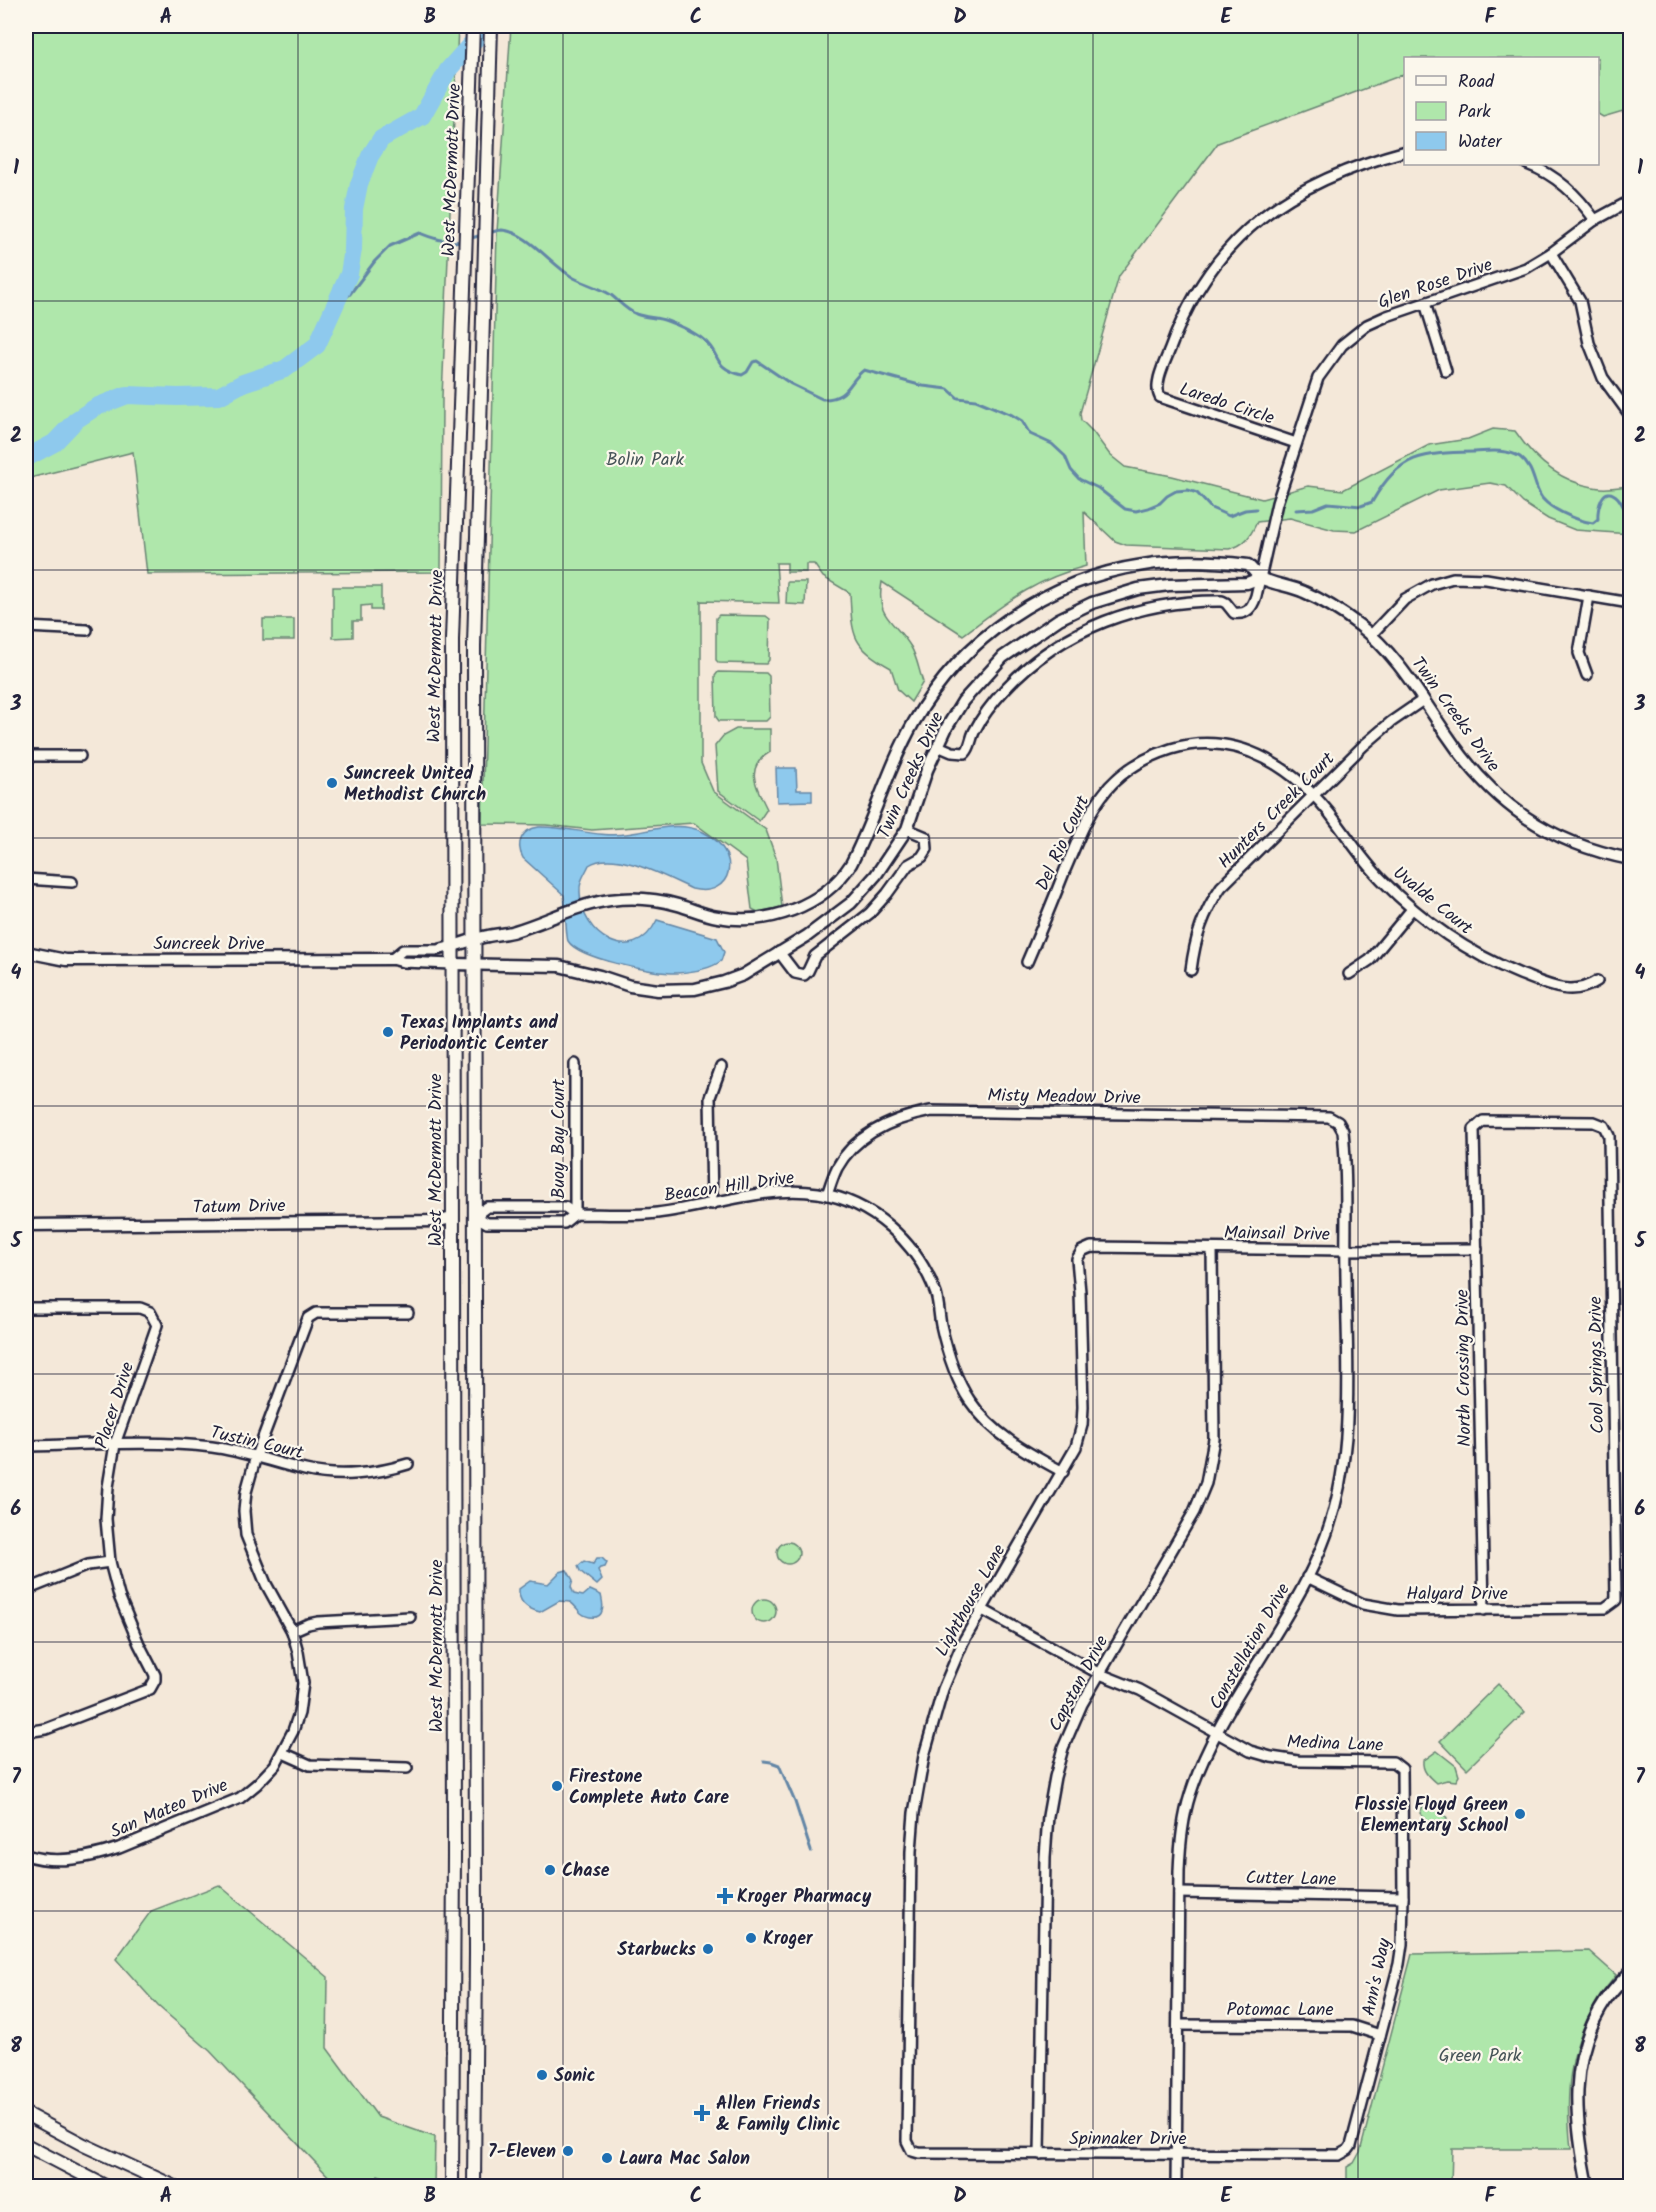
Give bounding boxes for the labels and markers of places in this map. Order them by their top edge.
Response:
place label: Suncreek United Methodist Church [344,760,486,810]
marker: Suncreek United Methodist Church [325,776,339,790]
place label: Texas Implants and Periodontic Center [400,1009,558,1059]
marker: Texas Implants and Periodontic Center [381,1025,395,1039]
place label: Firestone Complete Auto Care [569,1763,729,1813]
marker: Firestone Complete Auto Care [550,1779,564,1793]
place label: Flossie Floyd Green Elementary School [1354,1791,1508,1841]
marker: Flossie Floyd Green Elementary School [1513,1807,1527,1821]
place label: Chase [562,1857,610,1886]
marker: Chase [543,1863,557,1877]
place label: Kroger Pharmacy [737,1883,872,1912]
marker: Kroger Pharmacy [718,1889,732,1903]
place label: Kroger [763,1925,814,1954]
marker: Kroger [744,1931,758,1945]
place label: Starbucks [617,1936,697,1965]
marker: Starbucks [701,1942,715,1956]
place label: Sonic [554,2062,596,2091]
marker: Sonic [535,2068,549,2082]
place label: Allen Friends & Family Clinic [716,2090,841,2140]
marker: Allen Friends & Family Clinic [693,2104,711,2122]
place label: 7-Eleven [488,2138,556,2167]
marker: 7-Eleven [561,2144,575,2158]
place label: Laura Mac Salon [619,2145,750,2174]
marker: Laura Mac Salon [600,2151,614,2165]

